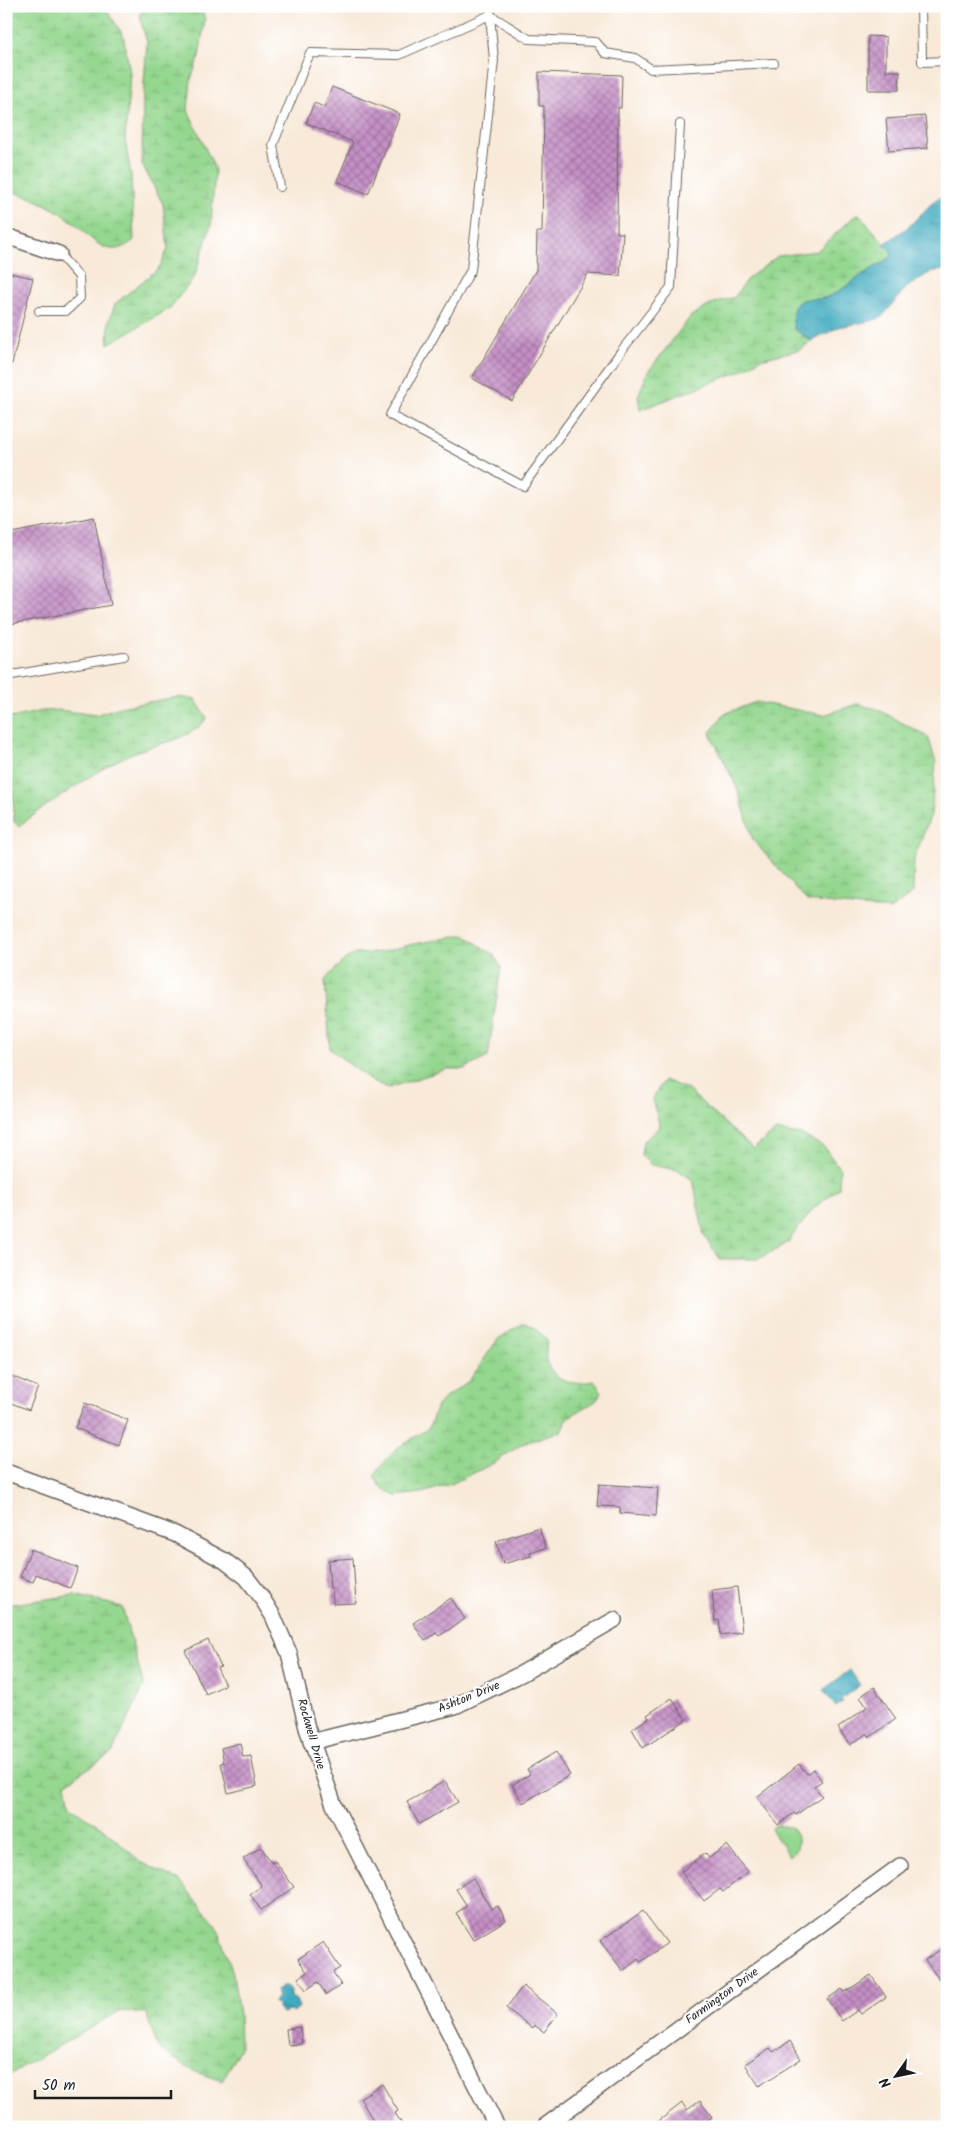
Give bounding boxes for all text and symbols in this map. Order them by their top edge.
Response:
street label: Ashton Drive [435,1676,503,1718]
street label: Rockwell Drive [292,1696,330,1772]
street label: Farmington Drive [681,1962,763,2029]
north arrow [870,2050,920,2100]
scale bar [35,2068,171,2100]
text: N [874,2073,898,2092]
text: 50 m [42,2074,76,2098]

